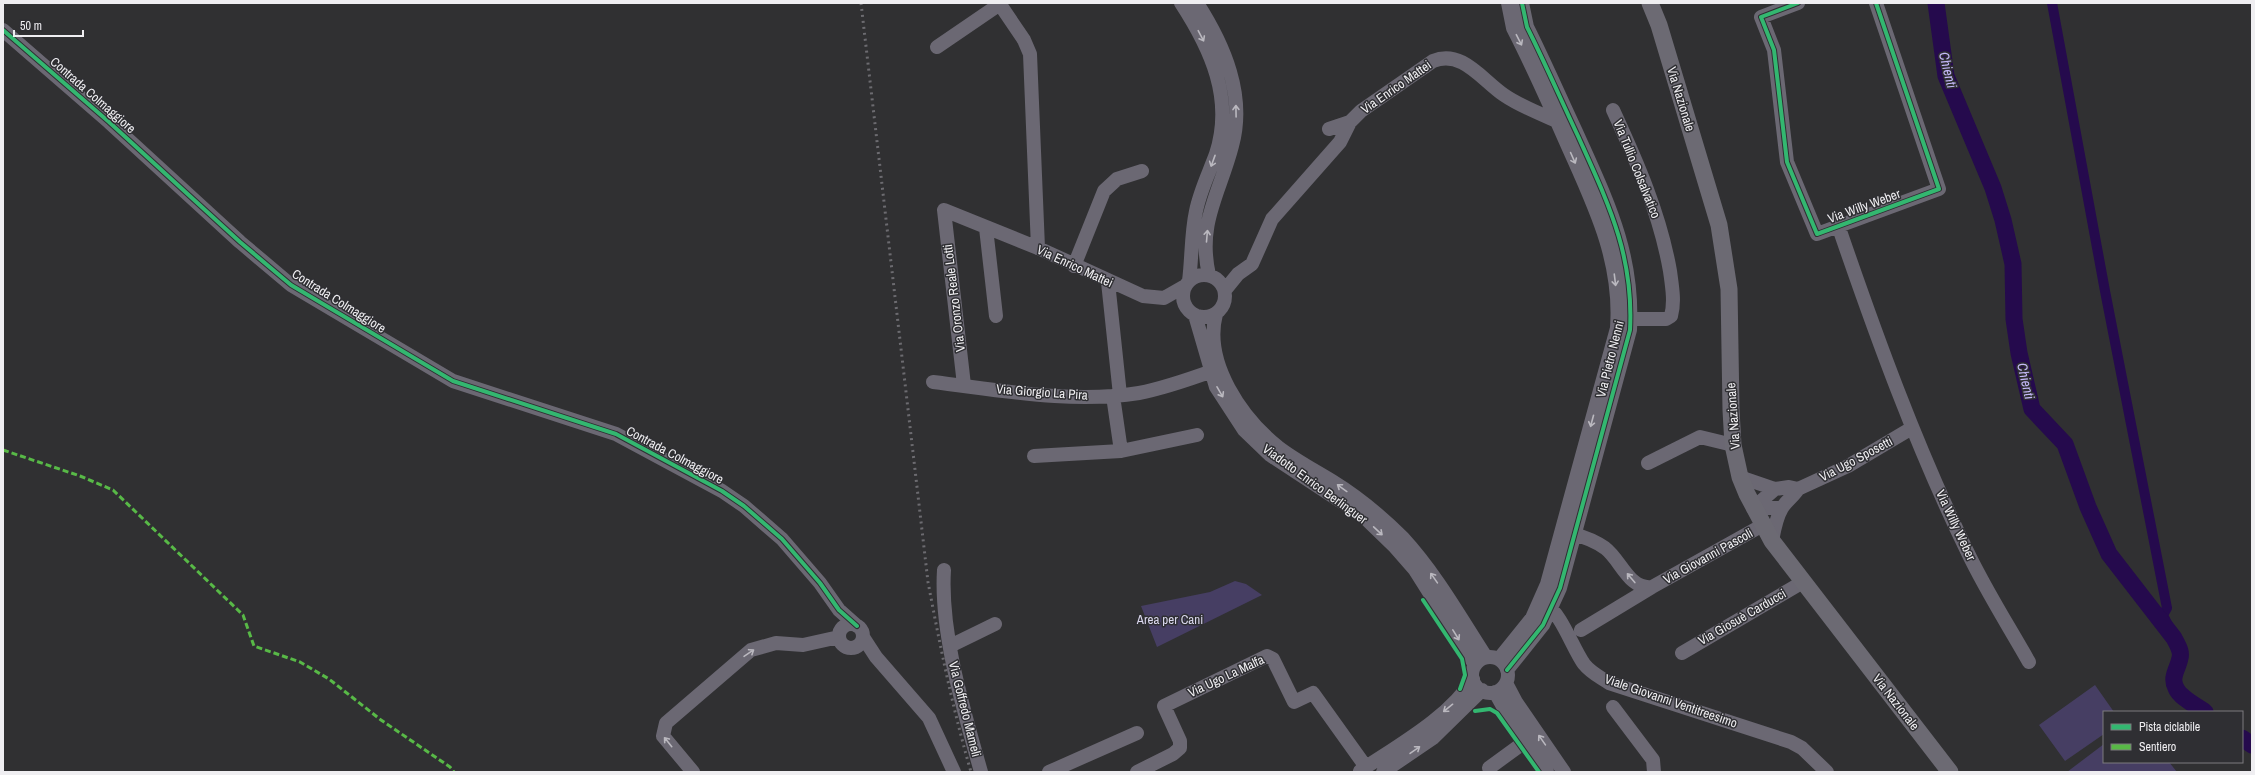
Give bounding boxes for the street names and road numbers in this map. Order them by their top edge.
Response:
street label: Contrada Colmaggiore [47,53,139,137]
street label: Via Enrico Mattei [1357,56,1435,118]
street label: Via Nazionale [1663,65,1699,133]
street label: Via Tullio Colsalvatico [1609,117,1665,221]
street label: Via Willy Weber [1825,185,1903,227]
street label: Via Enrico Mattei [1034,241,1116,291]
street label: Via Oronzo Reale Lotti [939,243,969,353]
street label: Contrada Colmaggiore [289,265,389,337]
street label: Via Pietro Nenni [1592,319,1628,399]
street label: Via Giorgio La Pira [996,380,1088,404]
street label: Via Nazionale [1722,382,1744,450]
street label: Contrada Colmaggiore [623,422,727,488]
street label: Via Ugo Sposetti [1817,433,1896,485]
street label: Viadotto Enrico Berlinguer [1259,440,1371,528]
street label: Via Willy Weber [1932,487,1980,563]
street label: Via Giovanni Pascoli [1660,524,1756,588]
street label: Via Giosuè Carducci [1695,585,1789,649]
street label: Via Ugo La Malfa [1185,651,1267,701]
street label: Via Goffredo Mameli [945,659,985,759]
street label: Viale Giovanni Ventitreesimo [1602,670,1740,732]
street label: Via Nazionale [1869,670,1923,734]

